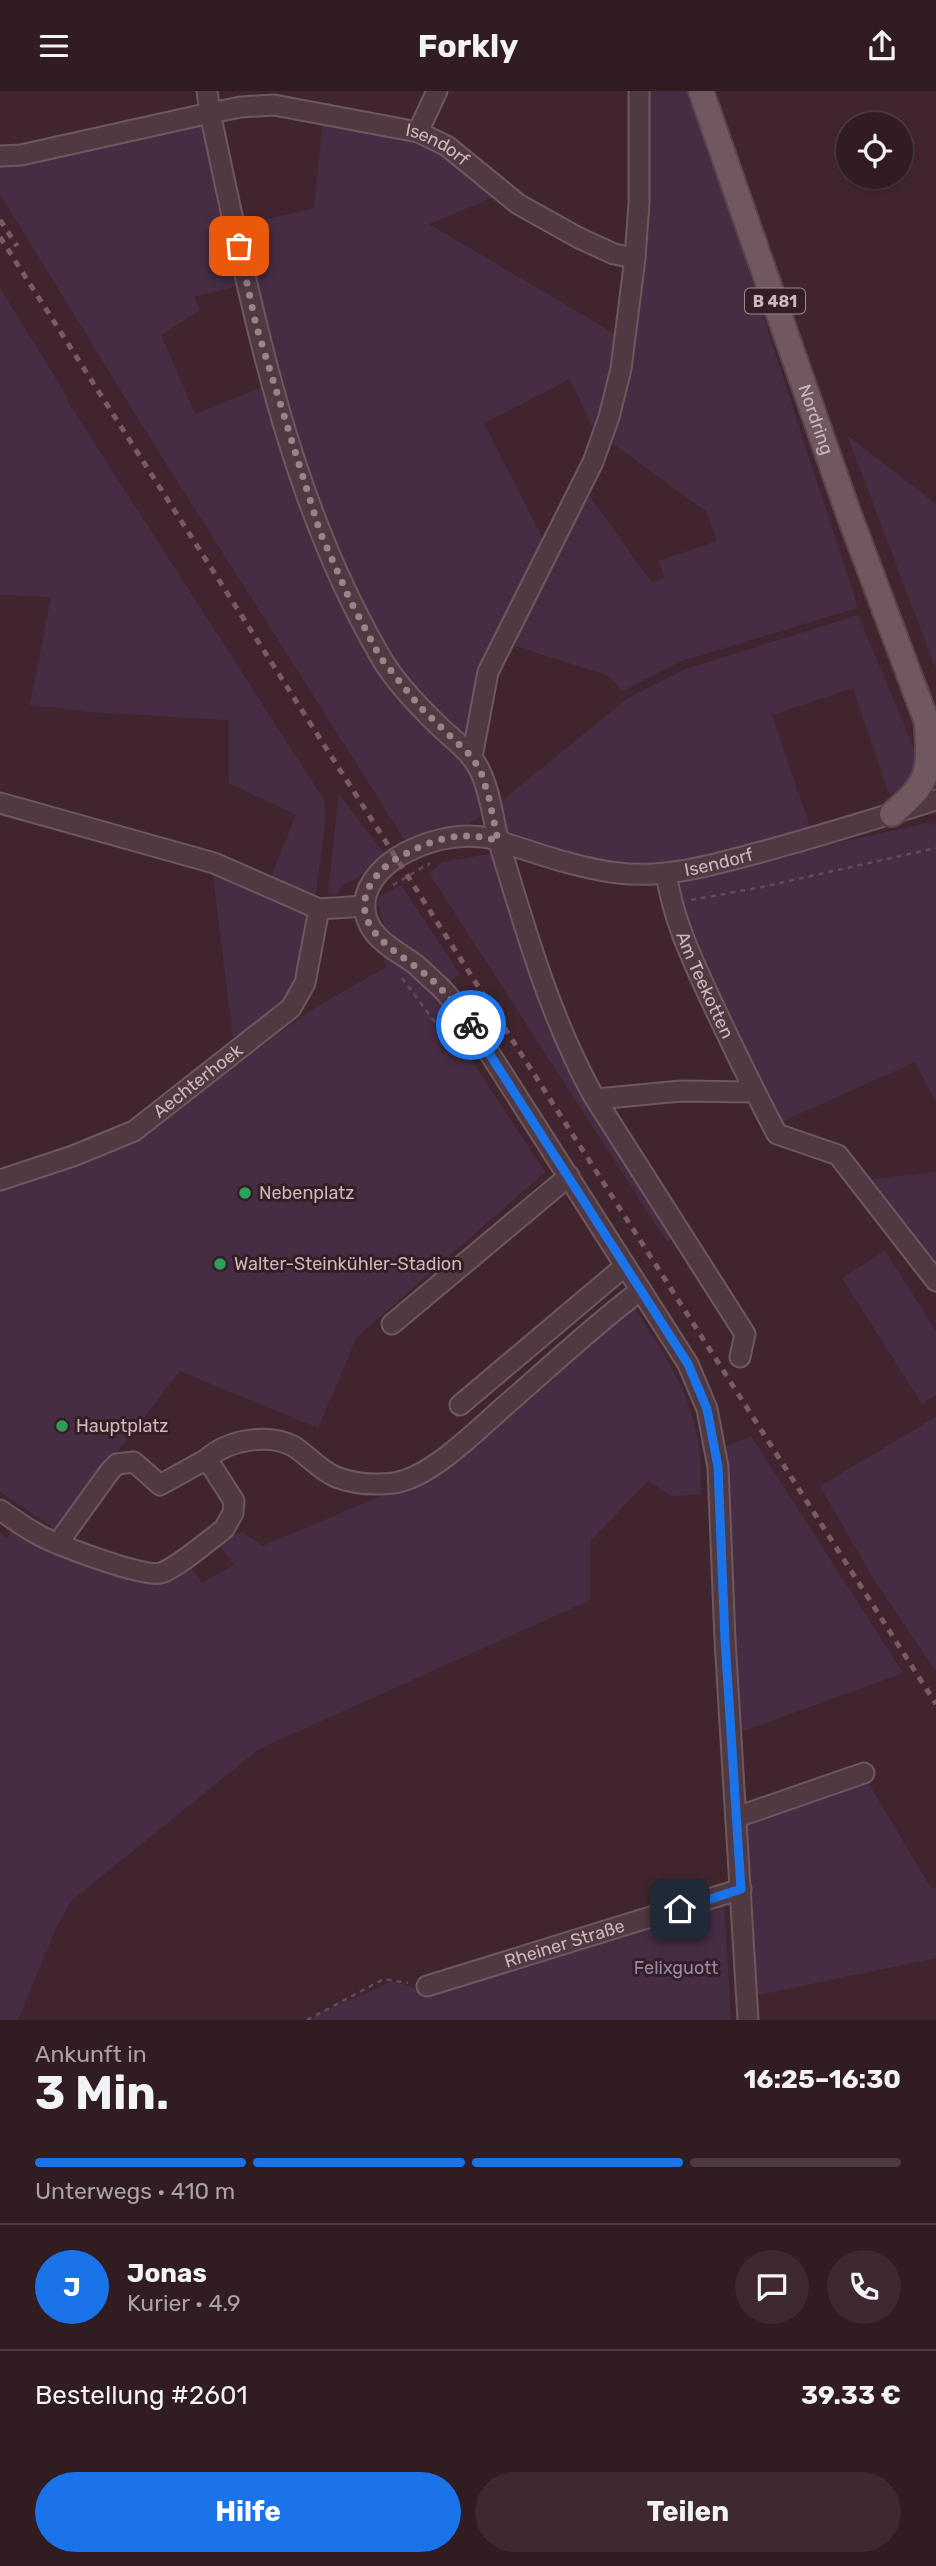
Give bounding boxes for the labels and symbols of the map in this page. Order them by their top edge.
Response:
street label: Isendorf [404,119,474,171]
pin [209,216,269,276]
road number: B 481 [745,289,805,313]
street label: Nordring [793,381,838,458]
street label: Isendorf [683,844,755,881]
street label: Am Teekotten [671,928,738,1042]
courier [436,990,506,1060]
street label: Aechterhoek [149,1039,248,1123]
place label: Nebenplatz [259,1182,354,1204]
marker: Nebenplatz [237,1185,253,1201]
place label: Walter-Steinkühler-Stadion [234,1253,462,1275]
marker: Walter-Steinkühler-Stadion [212,1256,228,1272]
place label: Hauptplatz [76,1415,168,1437]
marker: Hauptplatz [54,1418,70,1434]
pin [650,1879,710,1939]
street label: Rheiner Straße [502,1915,627,1972]
park label: Felixguott [634,1957,718,1979]

